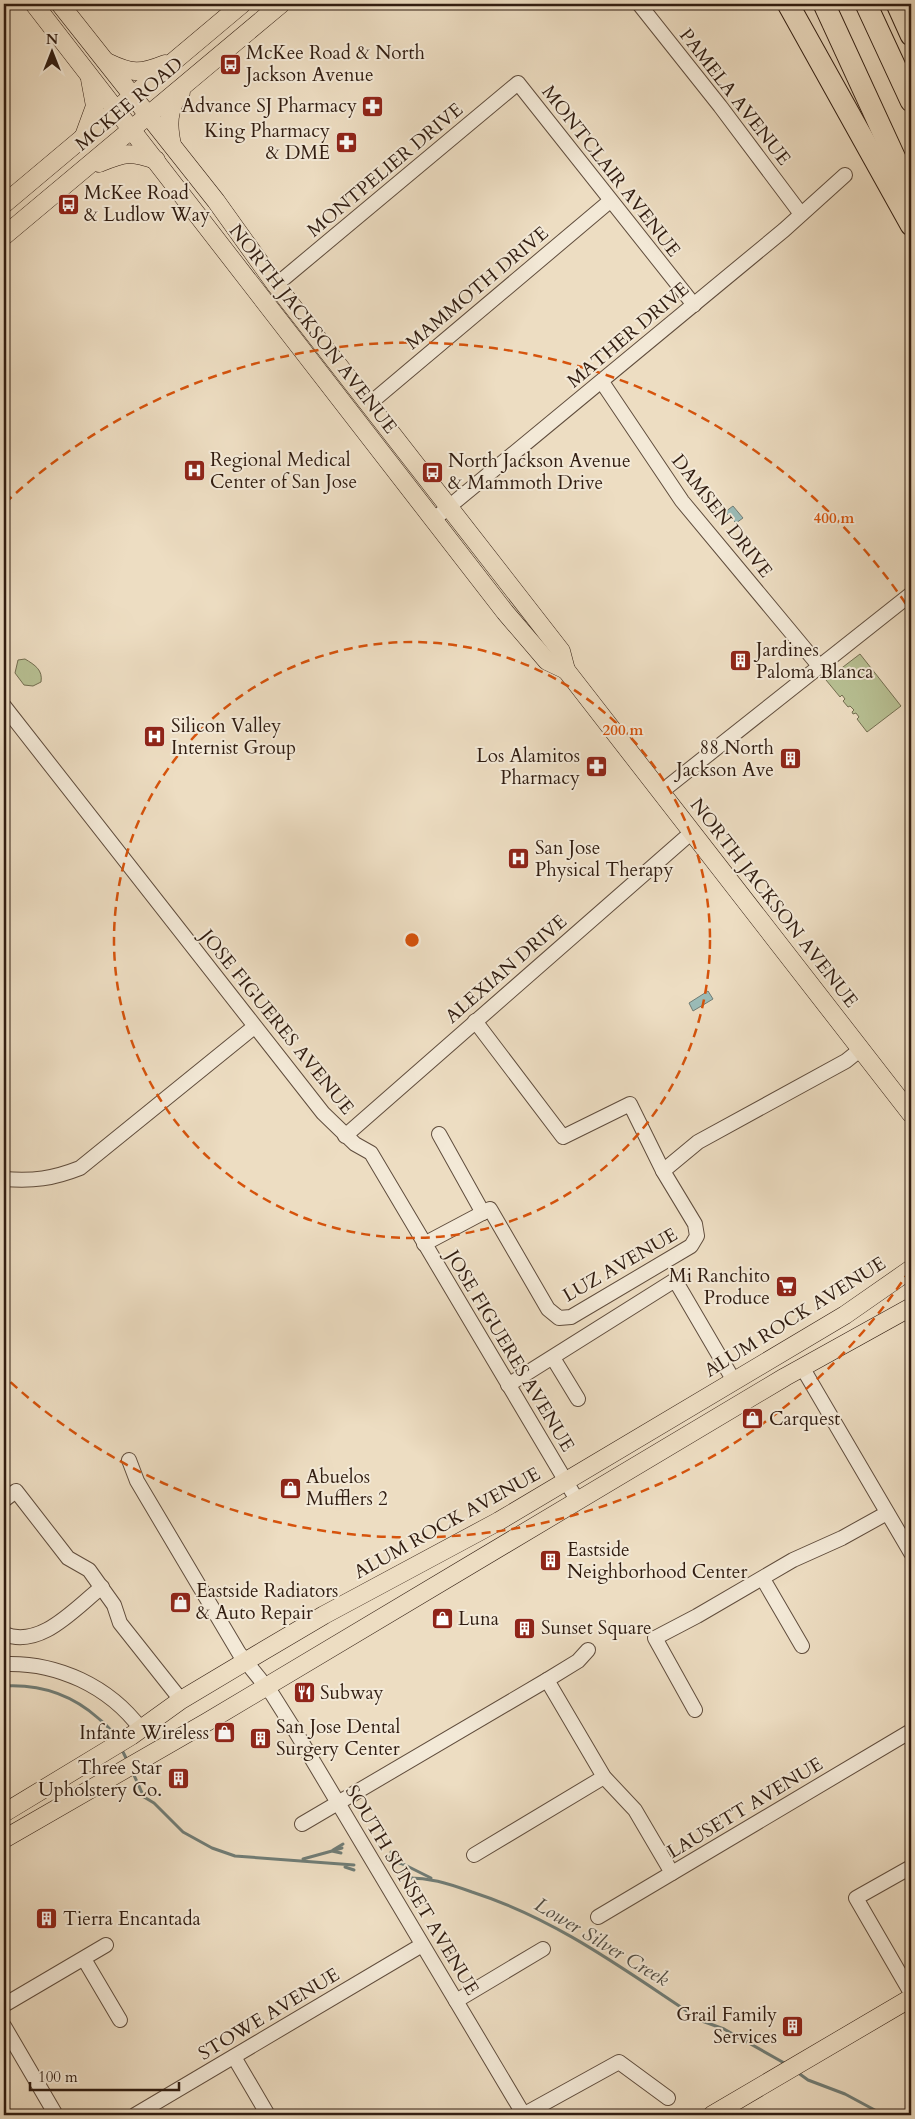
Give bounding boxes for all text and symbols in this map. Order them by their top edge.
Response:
street label: PAMELA AVENUE [673,23,797,171]
north arrow [28,28,78,78]
text: N [46,30,58,49]
place label: McKee Road & North Jackson Avenue [243,40,426,88]
street label: MCKEE ROAD [69,51,189,157]
bus stop icon: McKee Road & North Jackson Avenue [218,52,242,76]
street label: MONTCLAIR AVENUE [536,80,686,262]
place label: Advance SJ Pharmacy [182,93,357,119]
pharmacy icon: Advance SJ Pharmacy [361,94,385,118]
street label: MONTPELIER DRIVE [302,97,468,243]
place label: King Pharmacy & DME [204,118,330,166]
pharmacy icon: King Pharmacy & DME [334,130,358,154]
place label: McKee Road & Ludlow Way [84,180,210,228]
bus stop icon: McKee Road & Ludlow Way [56,192,80,216]
street label: NORTH JACKSON AVENUE [223,219,403,439]
street label: MAMMOTH DRIVE [400,220,554,356]
street label: MATHER DRIVE [561,276,695,394]
place label: Regional Medical Center of San Jose [210,447,357,495]
place label: North Jackson Avenue & Mammoth Drive [448,448,631,496]
street label: DAMSEN DRIVE [666,449,778,583]
hospital icon: Regional Medical Center of San Jose [182,459,206,483]
bus stop icon: North Jackson Avenue & Mammoth Drive [420,460,444,484]
text: 400 m [814,508,855,528]
place label: Jardines Paloma Blanca [753,637,874,685]
building icon: Jardines Paloma Blanca [728,649,752,673]
place label: Silicon Valley Internist Group [171,713,296,761]
text: 200 m [603,720,644,740]
hospital icon: Silicon Valley Internist Group [143,725,167,749]
place label: 88 North Jackson Ave [673,735,775,783]
place label: Los Alamitos Pharmacy [476,743,580,791]
building icon: 88 North Jackson Ave [778,747,802,771]
pharmacy icon: Los Alamitos Pharmacy [584,755,608,779]
street label: NORTH JACKSON AVENUE [684,793,864,1013]
place label: San Jose Physical Therapy [535,835,674,883]
hospital icon: San Jose Physical Therapy [507,847,531,871]
street label: ALEXIAN DRIVE [439,909,573,1029]
street label: JOSE FIGUERES AVENUE [192,922,360,1120]
centre of rings [403,931,421,949]
street label: LUZ AVENUE [558,1222,682,1308]
street label: JOSE FIGUERES AVENUE [438,1243,581,1457]
street label: ALUM ROCK AVENUE [699,1250,891,1384]
place label: Mi Ranchito Produce [669,1263,770,1311]
supermarket icon: Mi Ranchito Produce [774,1275,798,1299]
place label: Carquest [769,1406,840,1432]
shop icon: Carquest [741,1407,765,1431]
street label: ALUM ROCK AVENUE [349,1461,545,1585]
place label: Abuelos Mufflers 2 [306,1464,388,1512]
shop icon: Abuelos Mufflers 2 [278,1476,302,1500]
place label: Eastside Neighborhood Center [567,1537,747,1585]
building icon: Eastside Neighborhood Center [539,1549,563,1573]
place label: Eastside Radiators & Auto Repair [196,1578,338,1626]
shop icon: Eastside Radiators & Auto Repair [168,1590,192,1614]
place label: Luna [458,1606,499,1632]
shop icon: Luna [430,1607,454,1631]
place label: Sunset Square [541,1615,652,1641]
building icon: Sunset Square [513,1616,537,1640]
place label: Subway [320,1680,384,1706]
restaurant icon: Subway [292,1681,316,1705]
place label: San Jose Dental Surgery Center [276,1714,400,1762]
place label: Infante Wireless [79,1720,209,1746]
shop icon: Infante Wireless [213,1721,237,1745]
building icon: San Jose Dental Surgery Center [248,1726,272,1750]
street label: LAUSETT AVENUE [662,1751,828,1865]
place label: Three Star Upholstery Co. [38,1755,162,1803]
building icon: Three Star Upholstery Co. [166,1767,190,1791]
street label: SOUTH SUNSET AVENUE [339,1780,485,2000]
water label: Lower Silver Creek [530,1891,674,1993]
place label: Tierra Encantada [63,1906,201,1932]
building icon: Tierra Encantada [35,1907,59,1931]
street label: STOWE AVENUE [194,1962,344,2066]
place label: Grail Family Services [676,2002,777,2050]
building icon: Grail Family Services [781,2014,805,2038]
scale bar [30,2059,179,2091]
text: 100 m [38,2067,78,2087]

